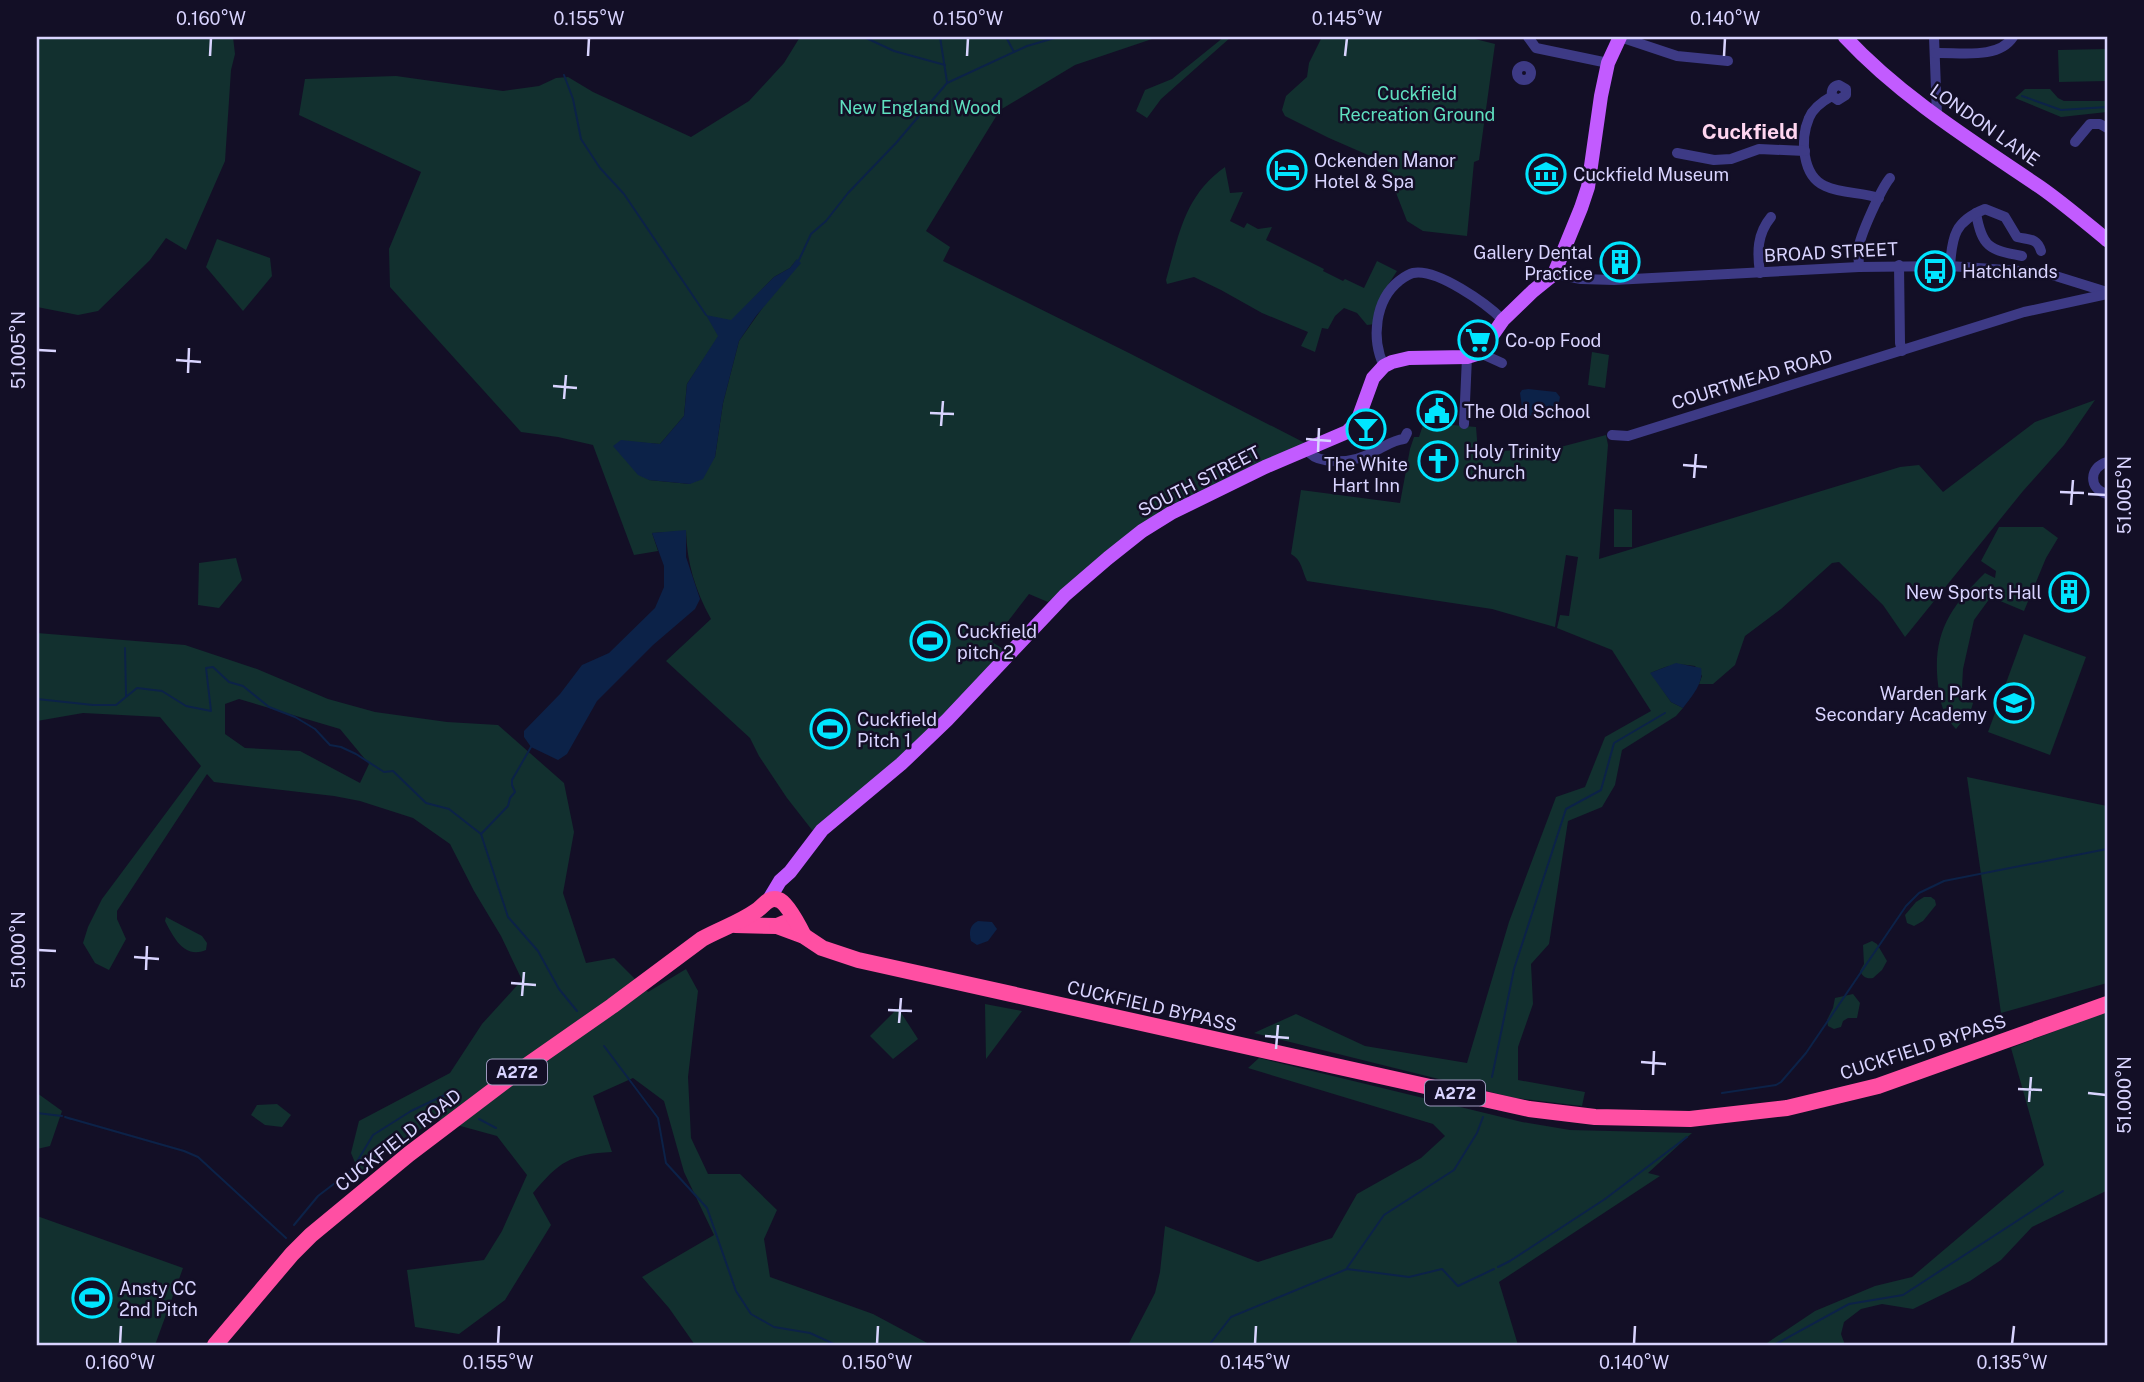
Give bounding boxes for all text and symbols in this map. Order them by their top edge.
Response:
text: 0.160°W [176,8,246,29]
text: 0.155°W [554,8,624,29]
text: 0.150°W [933,8,1003,29]
text: 0.145°W [1312,8,1382,29]
text: 0.140°W [1690,8,1760,29]
street label: LONDON LANE [1926,80,2044,170]
park label: Cuckfield Recreation Ground [1339,83,1495,125]
park label: New England Wood [839,97,1001,118]
district label: Cuckfield [1702,119,1798,144]
hotel icon: Ockenden Manor Hotel & Spa [1266,149,1308,191]
place label: Ockenden Manor Hotel & Spa [1314,150,1456,192]
museum icon: Cuckfield Museum [1525,153,1567,195]
place label: Cuckfield Museum [1573,164,1729,185]
street label: BROAD STREET [1763,238,1899,266]
building icon: Gallery Dental Practice [1599,241,1641,283]
place label: Gallery Dental Practice [1473,242,1593,284]
bus stop icon: Hatchlands [1914,250,1956,292]
place label: Hatchlands [1962,261,2058,282]
text: 51.005°N [8,311,29,389]
supermarket icon: Co-op Food [1457,319,1499,361]
place label: Co-op Food [1505,330,1601,351]
street label: COURTMEAD ROAD [1669,345,1835,413]
public building icon: The Old School [1416,390,1458,432]
place label: The Old School [1464,401,1591,422]
bar icon: The White Hart Inn [1345,408,1387,450]
church icon: Holy Trinity Church [1417,440,1459,482]
street label: SOUTH STREET [1134,441,1264,521]
place label: Holy Trinity Church [1465,441,1561,483]
place label: The White Hart Inn [1324,454,1408,496]
text: 51.005°N [2114,456,2135,534]
building icon: New Sports Hall [2048,571,2090,613]
place label: New Sports Hall [1906,582,2042,603]
sports icon: Cuckfield pitch 2 [909,620,951,662]
place label: Cuckfield pitch 2 [957,621,1037,663]
school or university icon: Warden Park Secondary Academy [1993,682,2035,724]
place label: Warden Park Secondary Academy [1815,683,1987,725]
sports icon: Cuckfield Pitch 1 [809,708,851,750]
place label: Cuckfield Pitch 1 [857,709,937,751]
text: 51.000°N [8,911,29,989]
street label: CUCKFIELD BYPASS [1065,976,1239,1036]
street label: CUCKFIELD BYPASS [1837,1010,2009,1084]
text: 51.000°N [2114,1056,2135,1134]
road number: A272 [487,1060,547,1084]
road number: A272 [1425,1080,1485,1106]
street label: CUCKFIELD ROAD [331,1084,465,1196]
sports icon: Ansty CC 2nd Pitch [71,1277,113,1319]
place label: Ansty CC 2nd Pitch [119,1278,198,1320]
text: 0.160°W [85,1352,155,1373]
text: 0.155°W [463,1352,533,1373]
text: 0.150°W [842,1352,912,1373]
text: 0.145°W [1220,1352,1290,1373]
text: 0.140°W [1599,1352,1669,1373]
text: 0.135°W [1977,1352,2047,1373]

